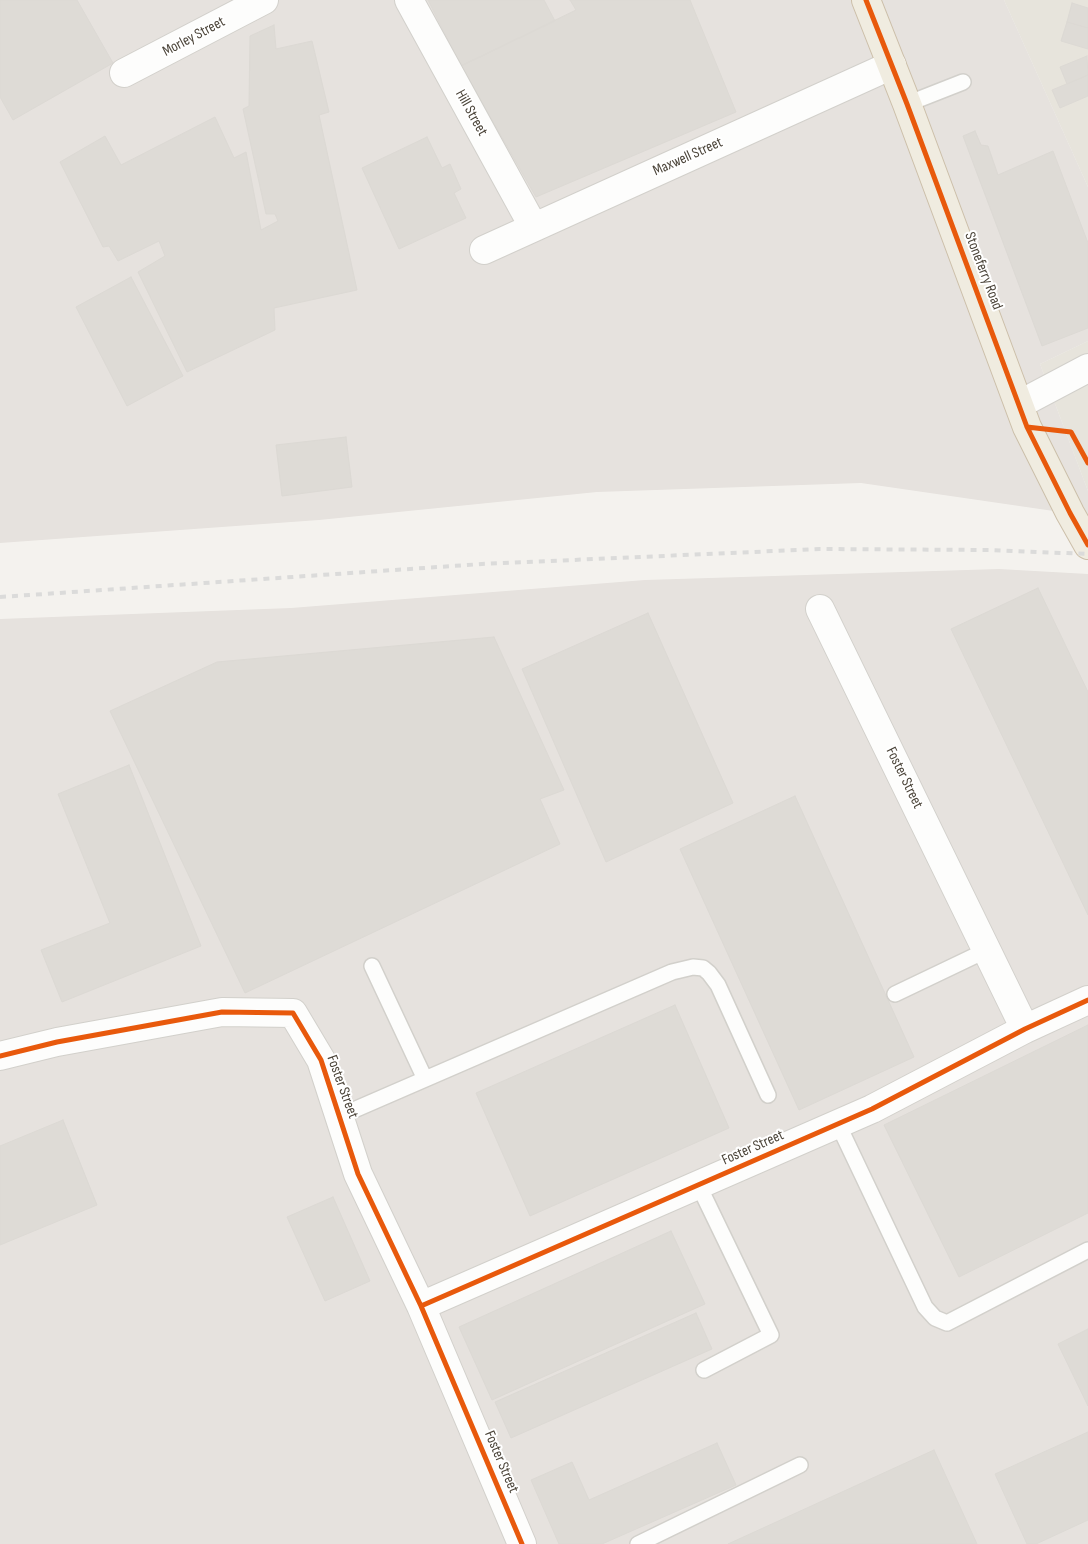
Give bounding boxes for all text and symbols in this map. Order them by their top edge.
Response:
street label: Morley Street [160,13,228,61]
street label: Hill Street [451,87,491,139]
street label: Maxwell Street [650,134,726,180]
street label: Stoneferry Road [960,230,1006,312]
street label: Foster Street [881,744,927,812]
street label: Foster Street [322,1053,362,1121]
street label: Foster Street [719,1126,787,1170]
street label: Foster Street [480,1428,522,1496]

